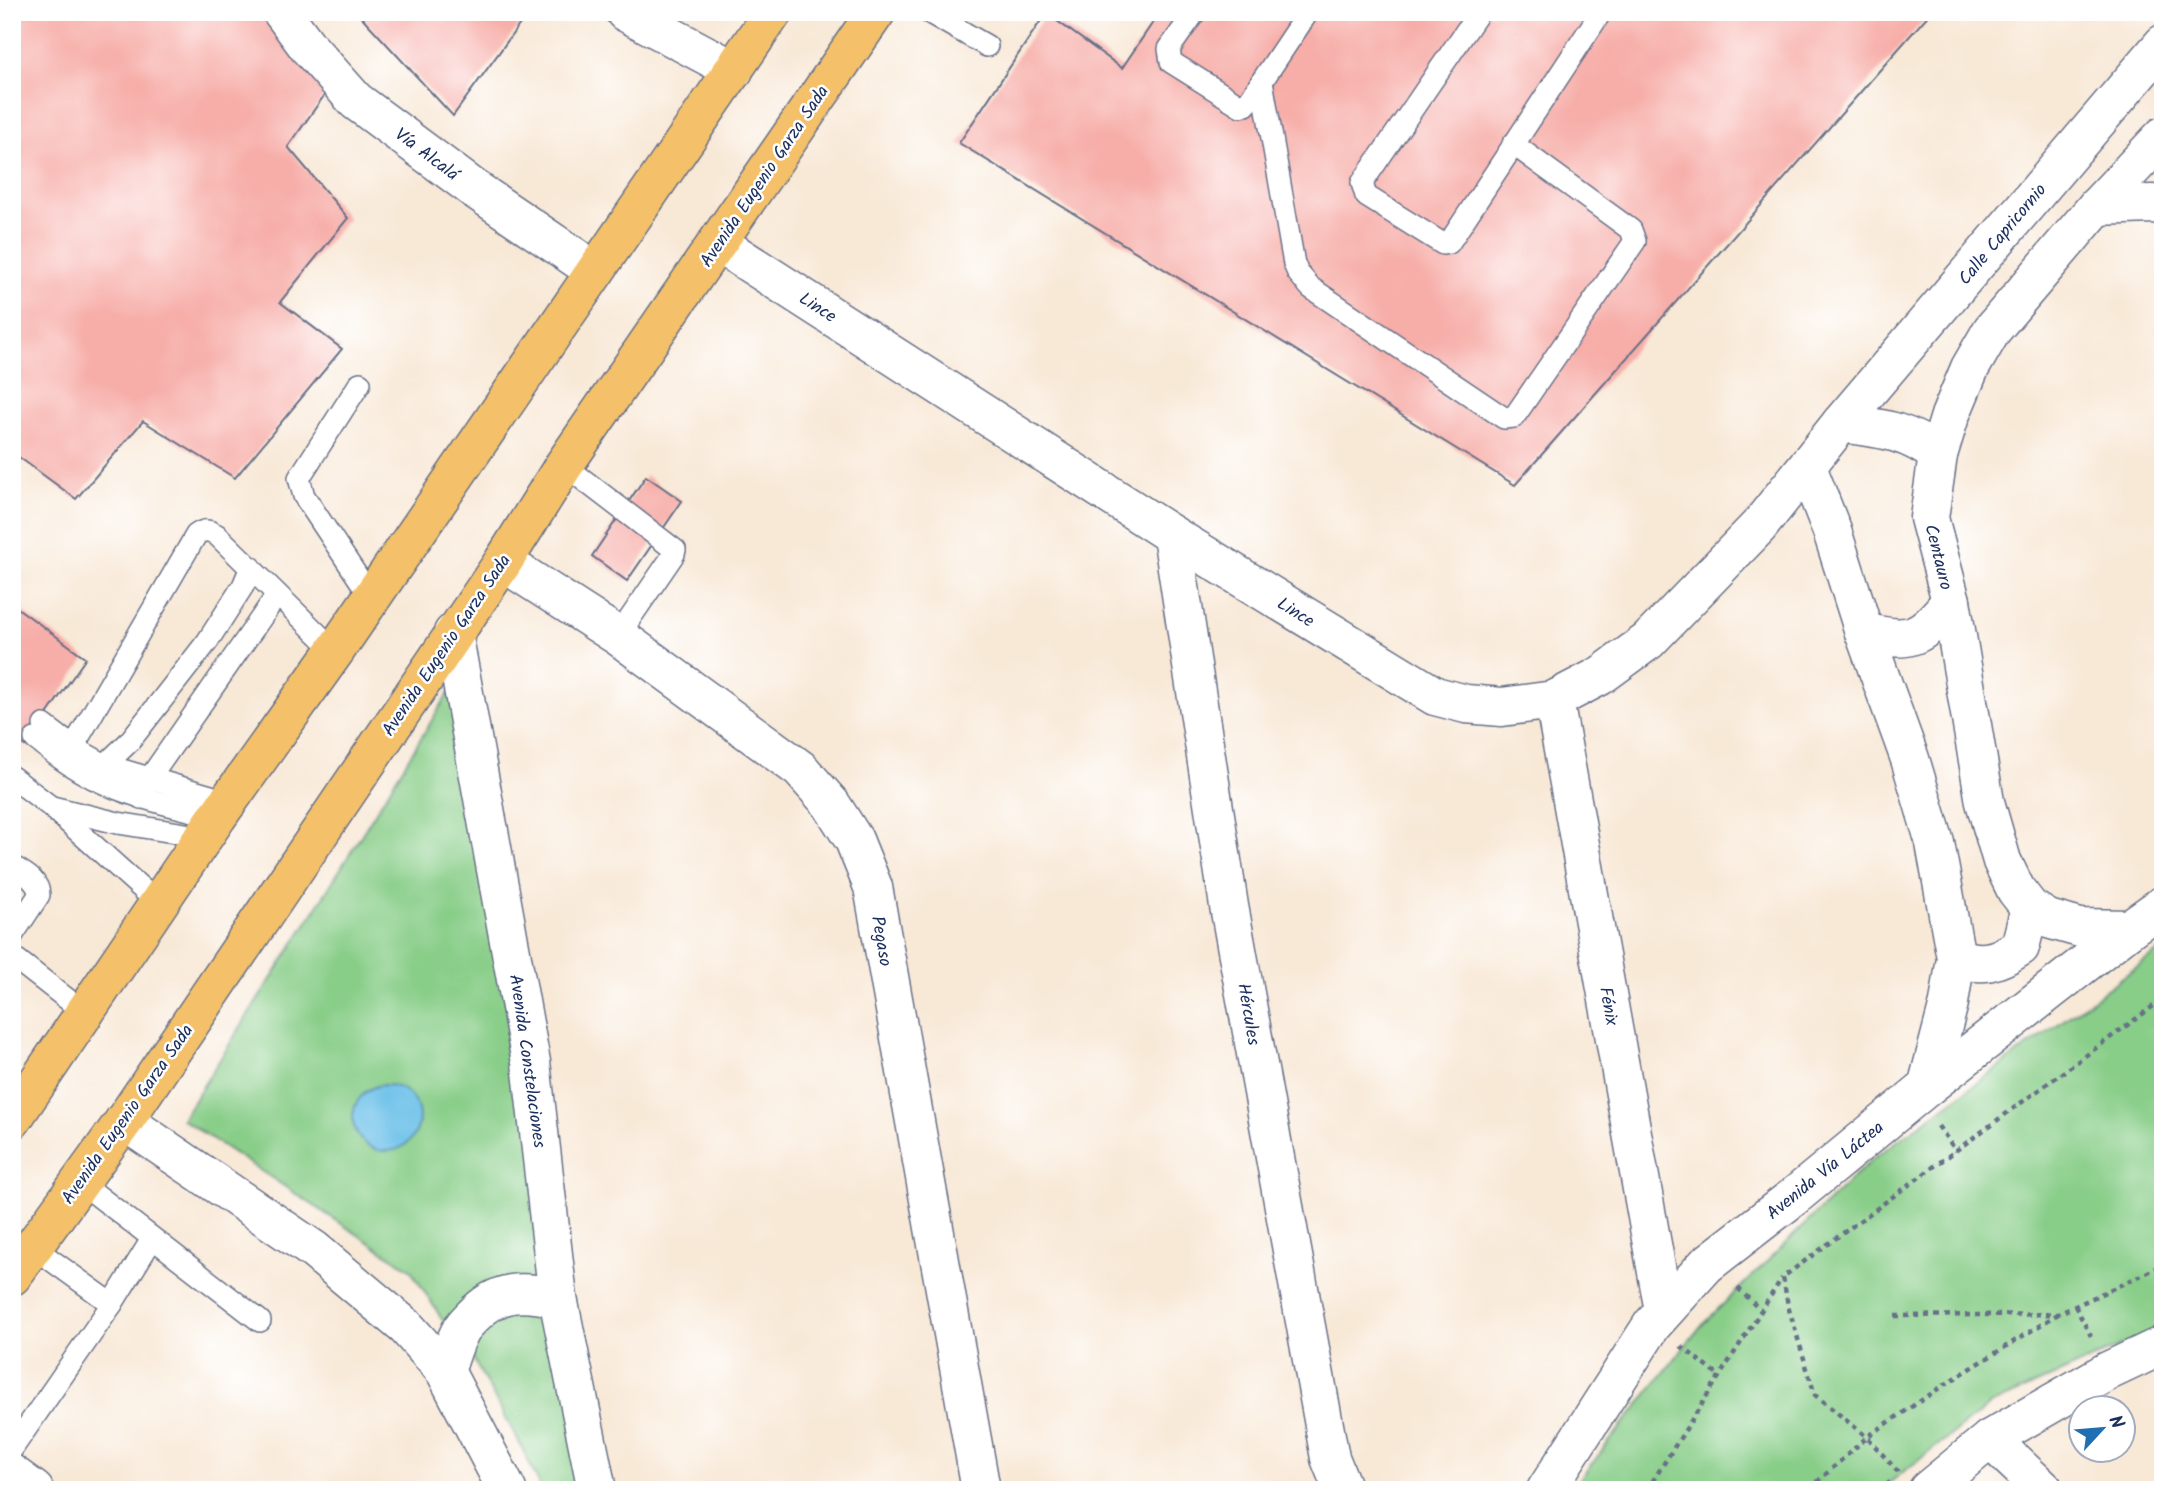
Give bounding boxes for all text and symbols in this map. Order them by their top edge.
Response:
street label: Avenida Eugenio Garza Sada [693,80,837,274]
street label: Vía Alcalá [388,121,466,190]
street label: Calle Capricornio [1952,178,2055,292]
street label: Lince [793,285,842,331]
street label: Centauro [1915,522,1960,593]
street label: Avenida Eugenio Garza Sada [375,549,519,743]
street label: Lince [1271,590,1320,636]
street label: Pegaso [862,914,899,969]
street label: Avenida Constelaciones [500,972,553,1150]
street label: Hércules [1228,981,1267,1048]
street label: Fénix [1590,985,1625,1028]
street label: Avenida Eugenio Garza Sada [55,1019,202,1211]
street label: Avenida Vía Láctea [1761,1114,1891,1228]
north arrow [2066,1394,2136,1464]
text: N [2099,1410,2132,1434]

